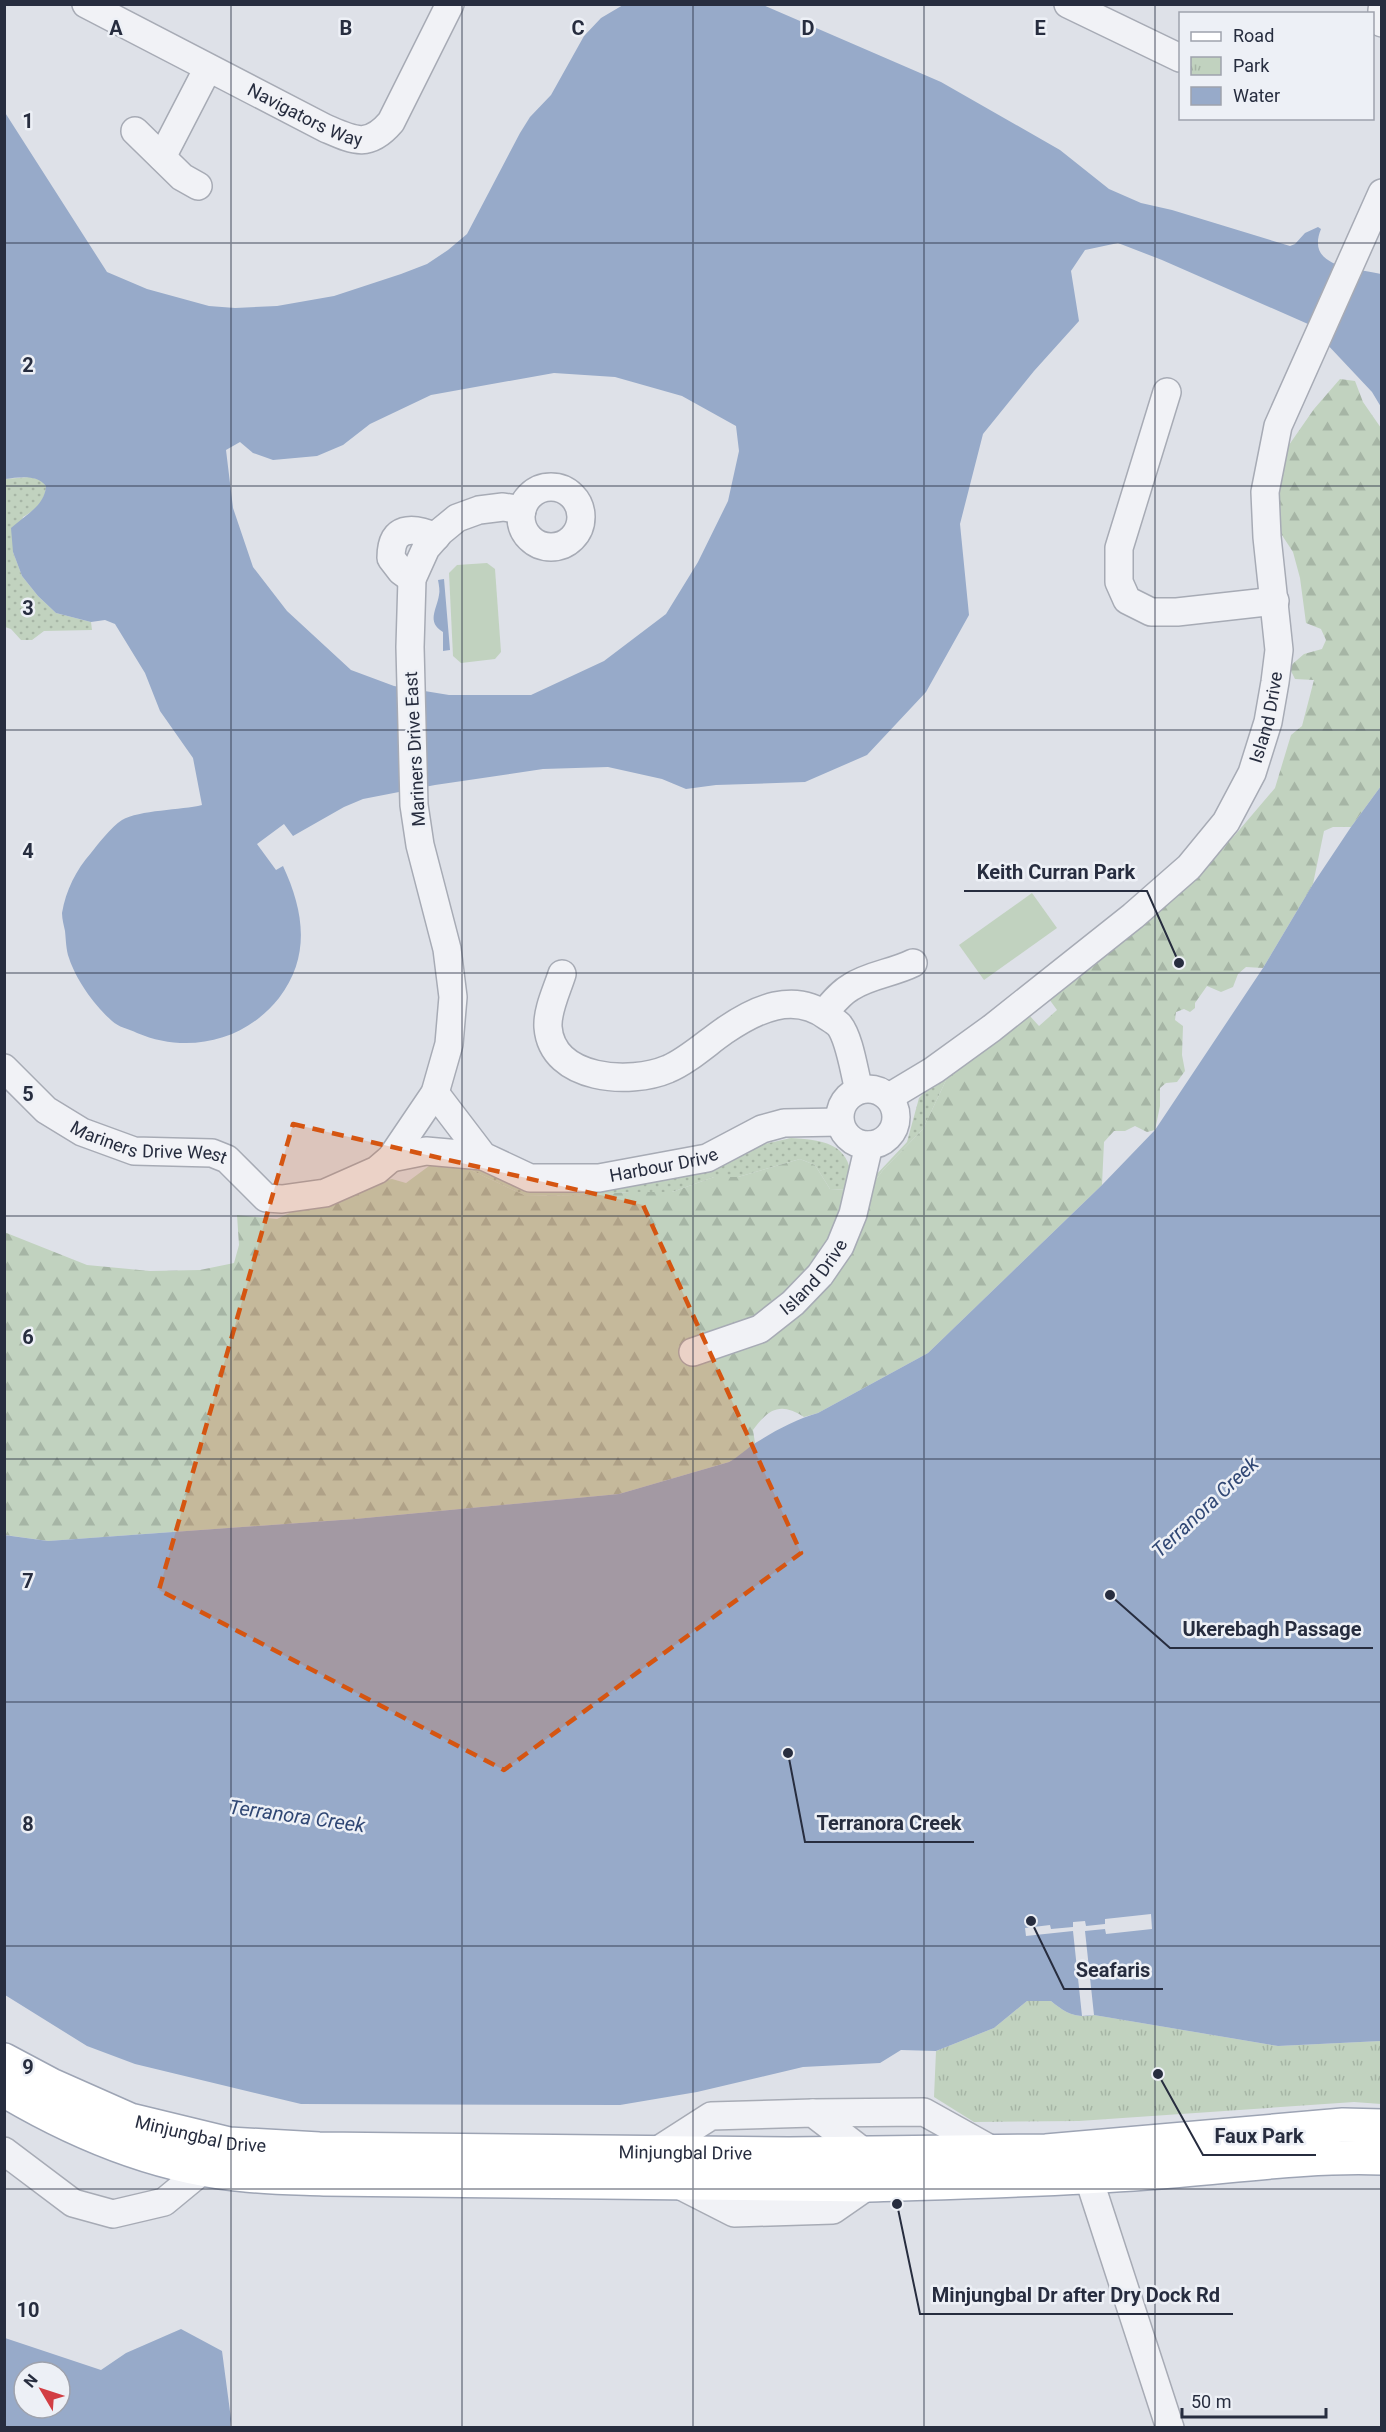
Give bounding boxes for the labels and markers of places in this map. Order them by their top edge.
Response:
callout: Keith Curran Park [964,853,1147,891]
callout: Ukerebagh Passage [1170,1610,1373,1648]
callout: Terranora Creek [805,1804,974,1842]
callout: Seafaris [1064,1951,1163,1989]
callout: Faux Park [1203,2117,1316,2155]
callout: Minjungbal Dr after Dry Dock Rd [920,2276,1233,2314]

